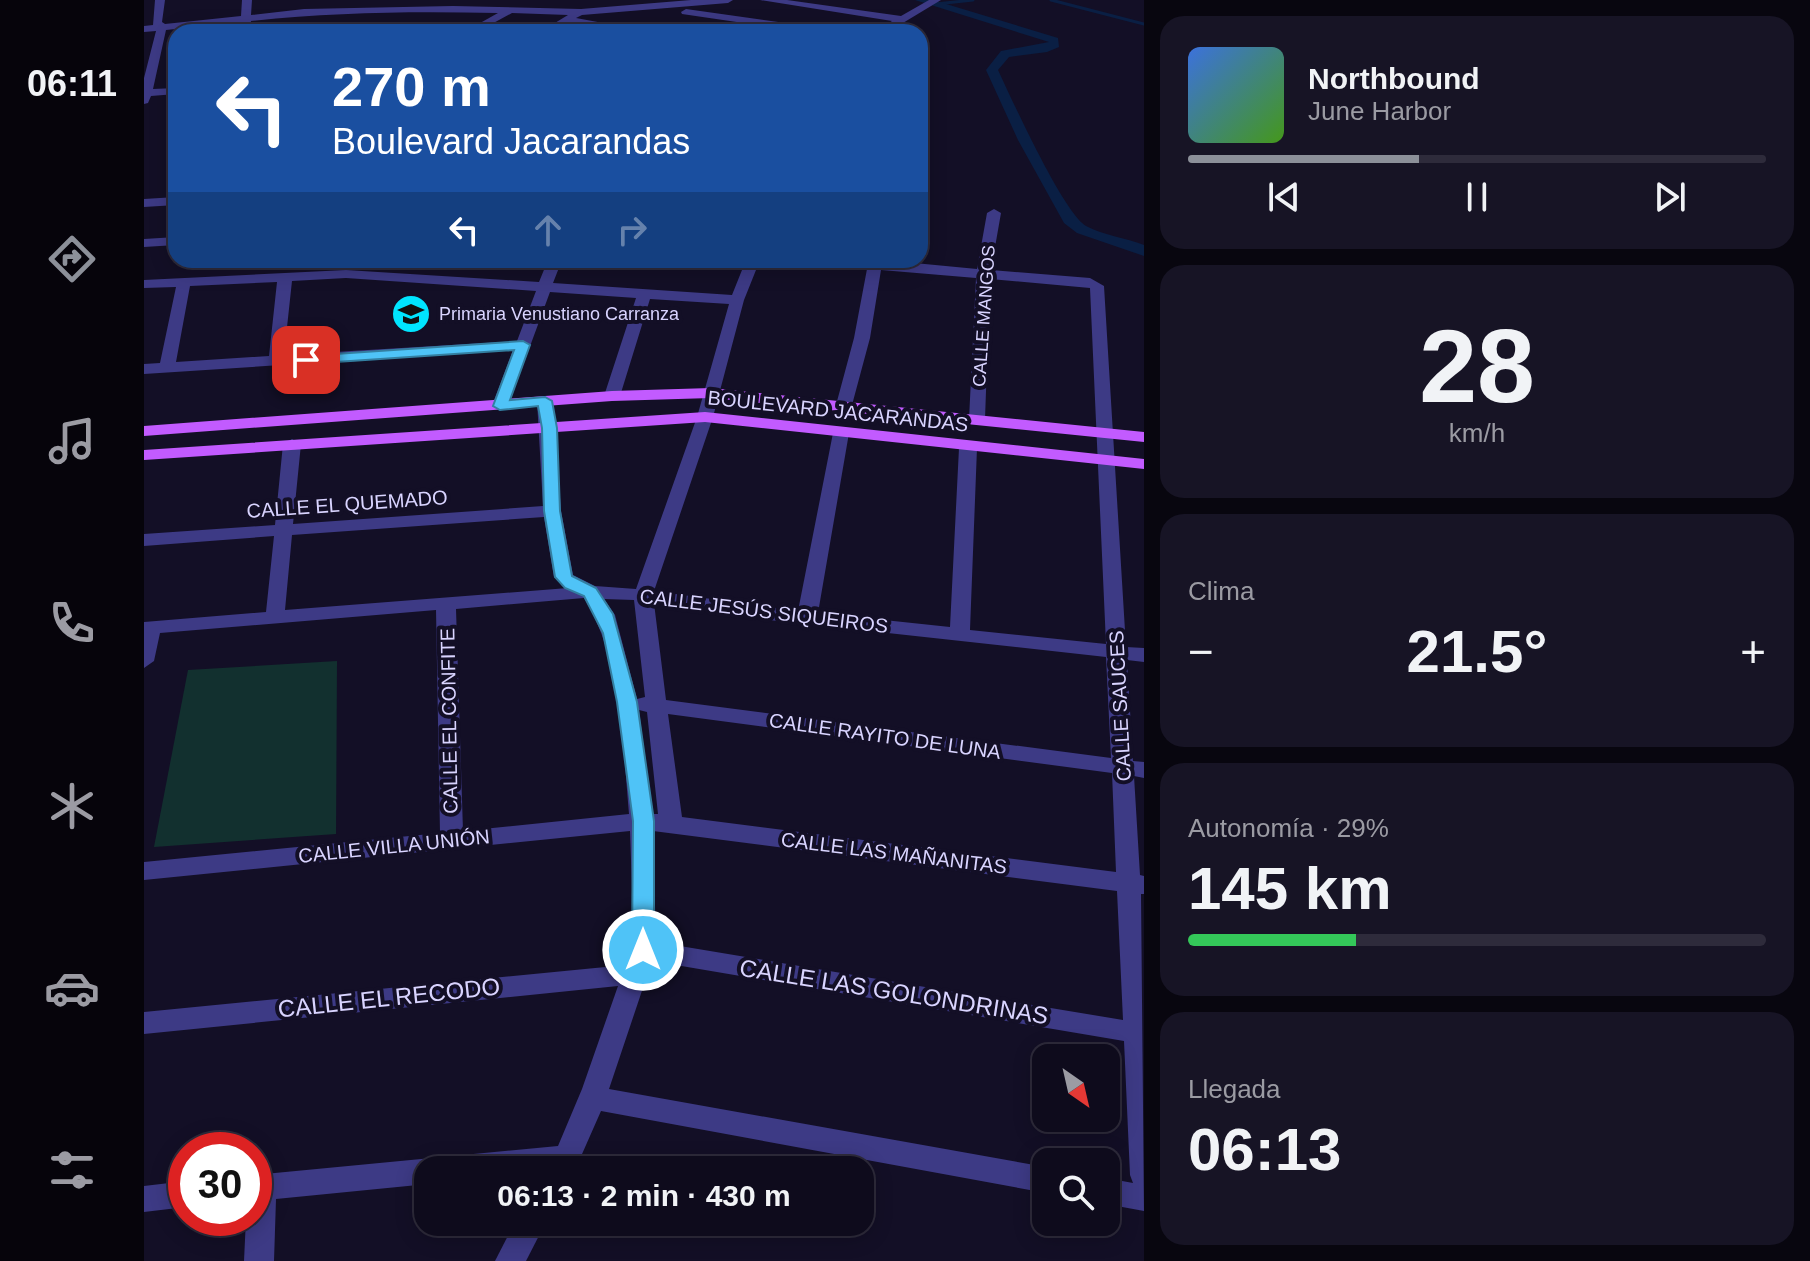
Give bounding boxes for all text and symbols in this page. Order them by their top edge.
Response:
text: 270 m [332,55,491,118]
icon: left [200,56,304,160]
text: Northbound [1308,62,1480,95]
text: 06:11 [27,63,117,104]
text: June Harbor [1308,96,1451,126]
text: Boulevard Jacarandas [332,121,690,162]
icon: previous [1262,175,1306,219]
icon: pause [1455,175,1499,219]
icon: next [1648,175,1692,219]
icon: left [442,208,486,252]
icon: ahead [526,208,570,252]
icon: right [610,208,654,252]
icon: directions [44,231,100,287]
street label: CALLE MANGOS [969,244,999,388]
school or university icon: Primaria Venustiano Carranza [390,293,432,335]
place label: Primaria Venustiano Carranza [439,304,680,324]
text: 28 [1419,308,1535,424]
pin [272,326,340,394]
icon: arrive [284,338,328,382]
street label: BOULEVARD JACARANDAS [707,386,969,436]
icon: music [44,413,100,469]
text: km/h [1449,418,1505,448]
street label: CALLE EL QUEMADO [246,486,448,522]
text: Clima [1188,576,1254,606]
street label: CALLE JESÚS SIQUEIROS [639,585,889,637]
icon: phone [44,595,100,651]
text: 21.5° [1407,618,1547,685]
text: − [1188,627,1214,676]
text: + [1740,627,1766,676]
street label: CALLE EL CONFITE [436,628,462,814]
street label: CALLE SAUCES [1105,630,1135,782]
street label: CALLE RAYITO DE LUNA [768,709,1003,763]
icon: climate [44,778,100,834]
text: Autonomía · 29% [1188,813,1389,843]
street label: CALLE VILLA UNIÓN [297,825,491,867]
street label: CALLE LAS MAÑANITAS [780,827,1008,878]
text: 145 km [1188,855,1392,922]
position arrow [601,908,685,992]
street label: CALLE LAS GOLONDRINAS [738,954,1050,1029]
icon: car [44,960,100,1016]
street label: CALLE EL RECODO [277,972,501,1023]
north arrow [1032,1044,1120,1132]
map controls [1032,1044,1120,1236]
text: Llegada [1188,1074,1281,1104]
text: 06:13 [1188,1116,1341,1183]
speed limit sign: 30 [168,1132,272,1236]
icon: filters [44,1142,100,1198]
button: search [1032,1148,1120,1236]
text: 06:13 · 2 min · 430 m [497,1179,791,1212]

